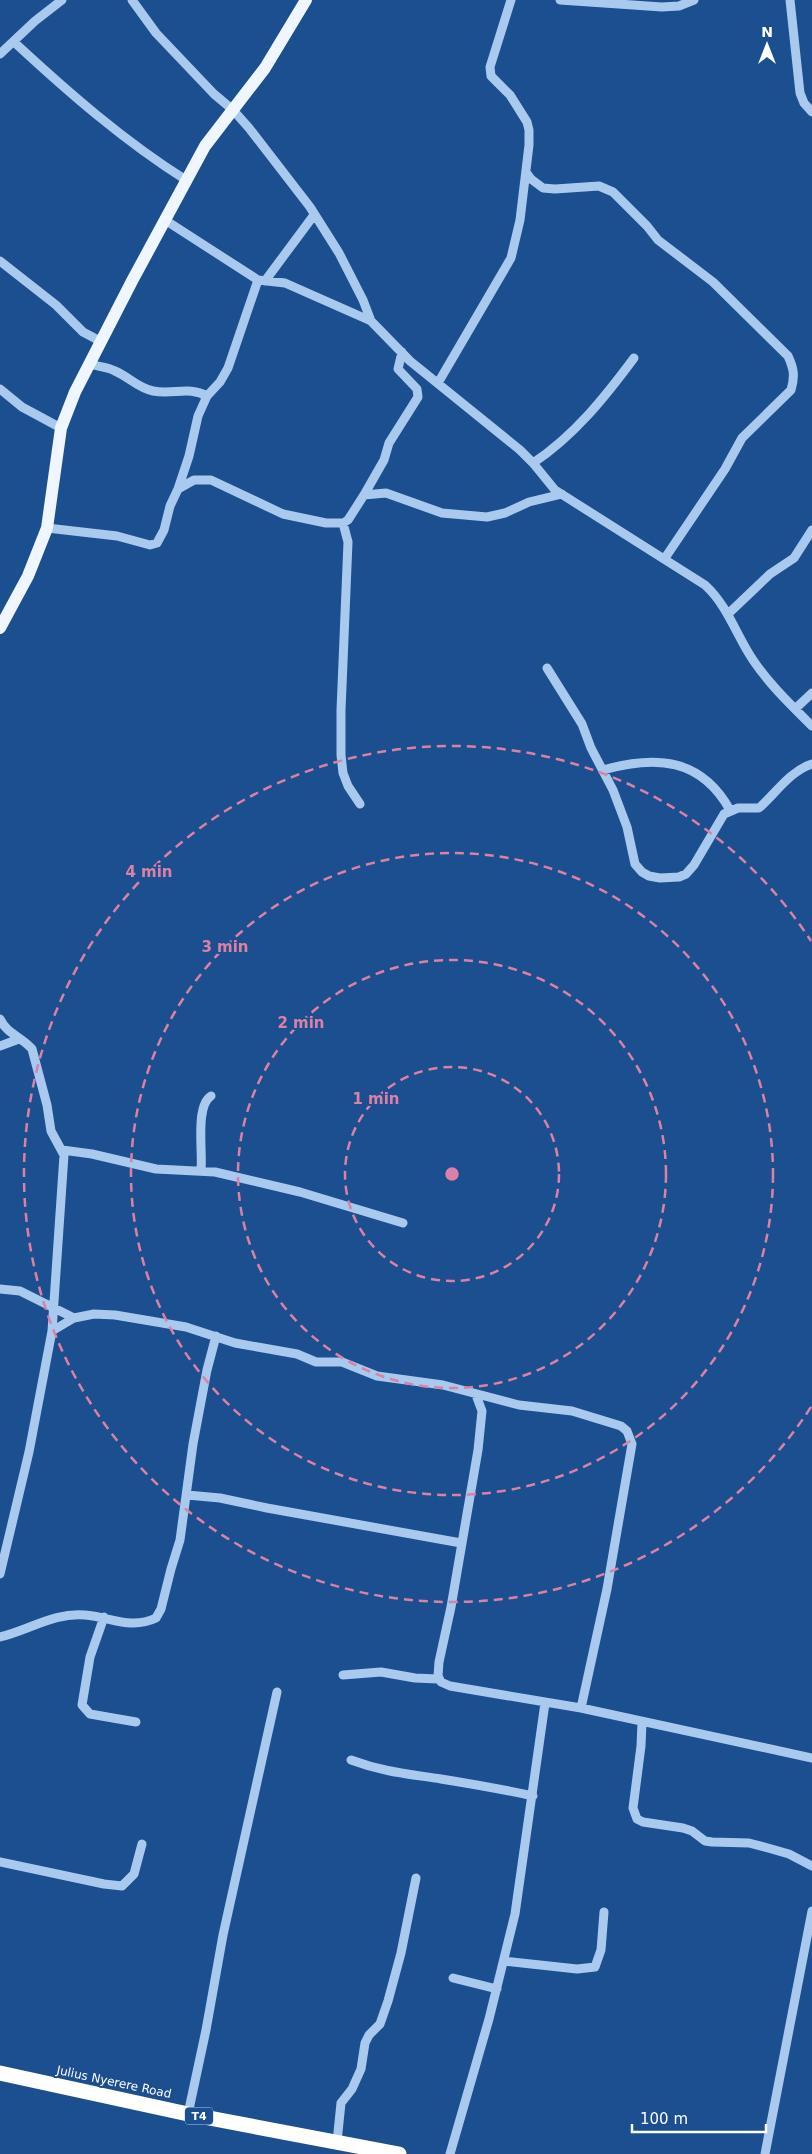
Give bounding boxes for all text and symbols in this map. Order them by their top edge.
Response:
north arrow [742,20,792,70]
text: N [761,24,773,40]
text: 4 min [125,863,173,881]
text: 3 min [201,938,249,956]
text: 2 min [277,1014,325,1032]
text: 1 min [352,1090,400,1108]
centre of rings [443,1165,461,1183]
street label: Julius Nyerere Road [54,2063,173,2101]
scale bar [632,2102,766,2134]
road number: T4 [185,2108,213,2124]
text: 100 m [640,2110,688,2128]

